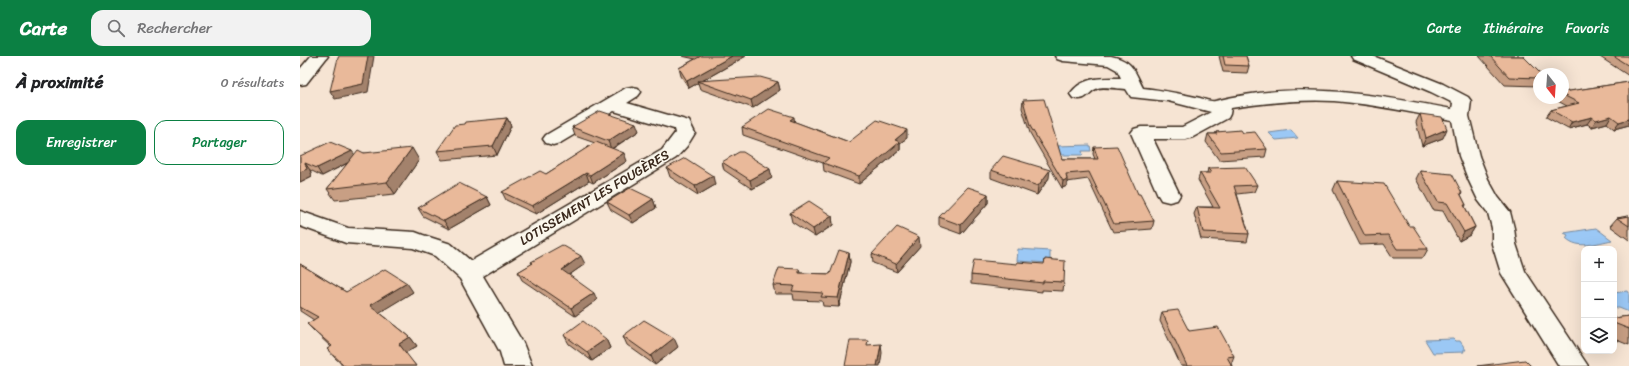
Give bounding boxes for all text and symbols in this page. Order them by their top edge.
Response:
search box [91,10,371,46]
text: Carte [20,12,67,45]
text: Rechercher [137,15,212,41]
text: Carte [1427,16,1462,41]
text: Itinéraire [1484,16,1543,41]
text: Favoris [1565,16,1609,41]
icon: search [105,17,127,39]
text: À proximité [16,67,103,97]
north arrow [1533,68,1569,104]
text: 0 résultats [221,71,284,94]
button: Enregistrer [16,120,146,165]
button: Partager [154,120,284,165]
street label: LOTISSEMENT LES FOUGÈRES [515,143,674,252]
map controls [1581,246,1617,354]
button: + [1581,246,1617,282]
button: − [1581,282,1617,318]
button: layers [1581,318,1617,354]

